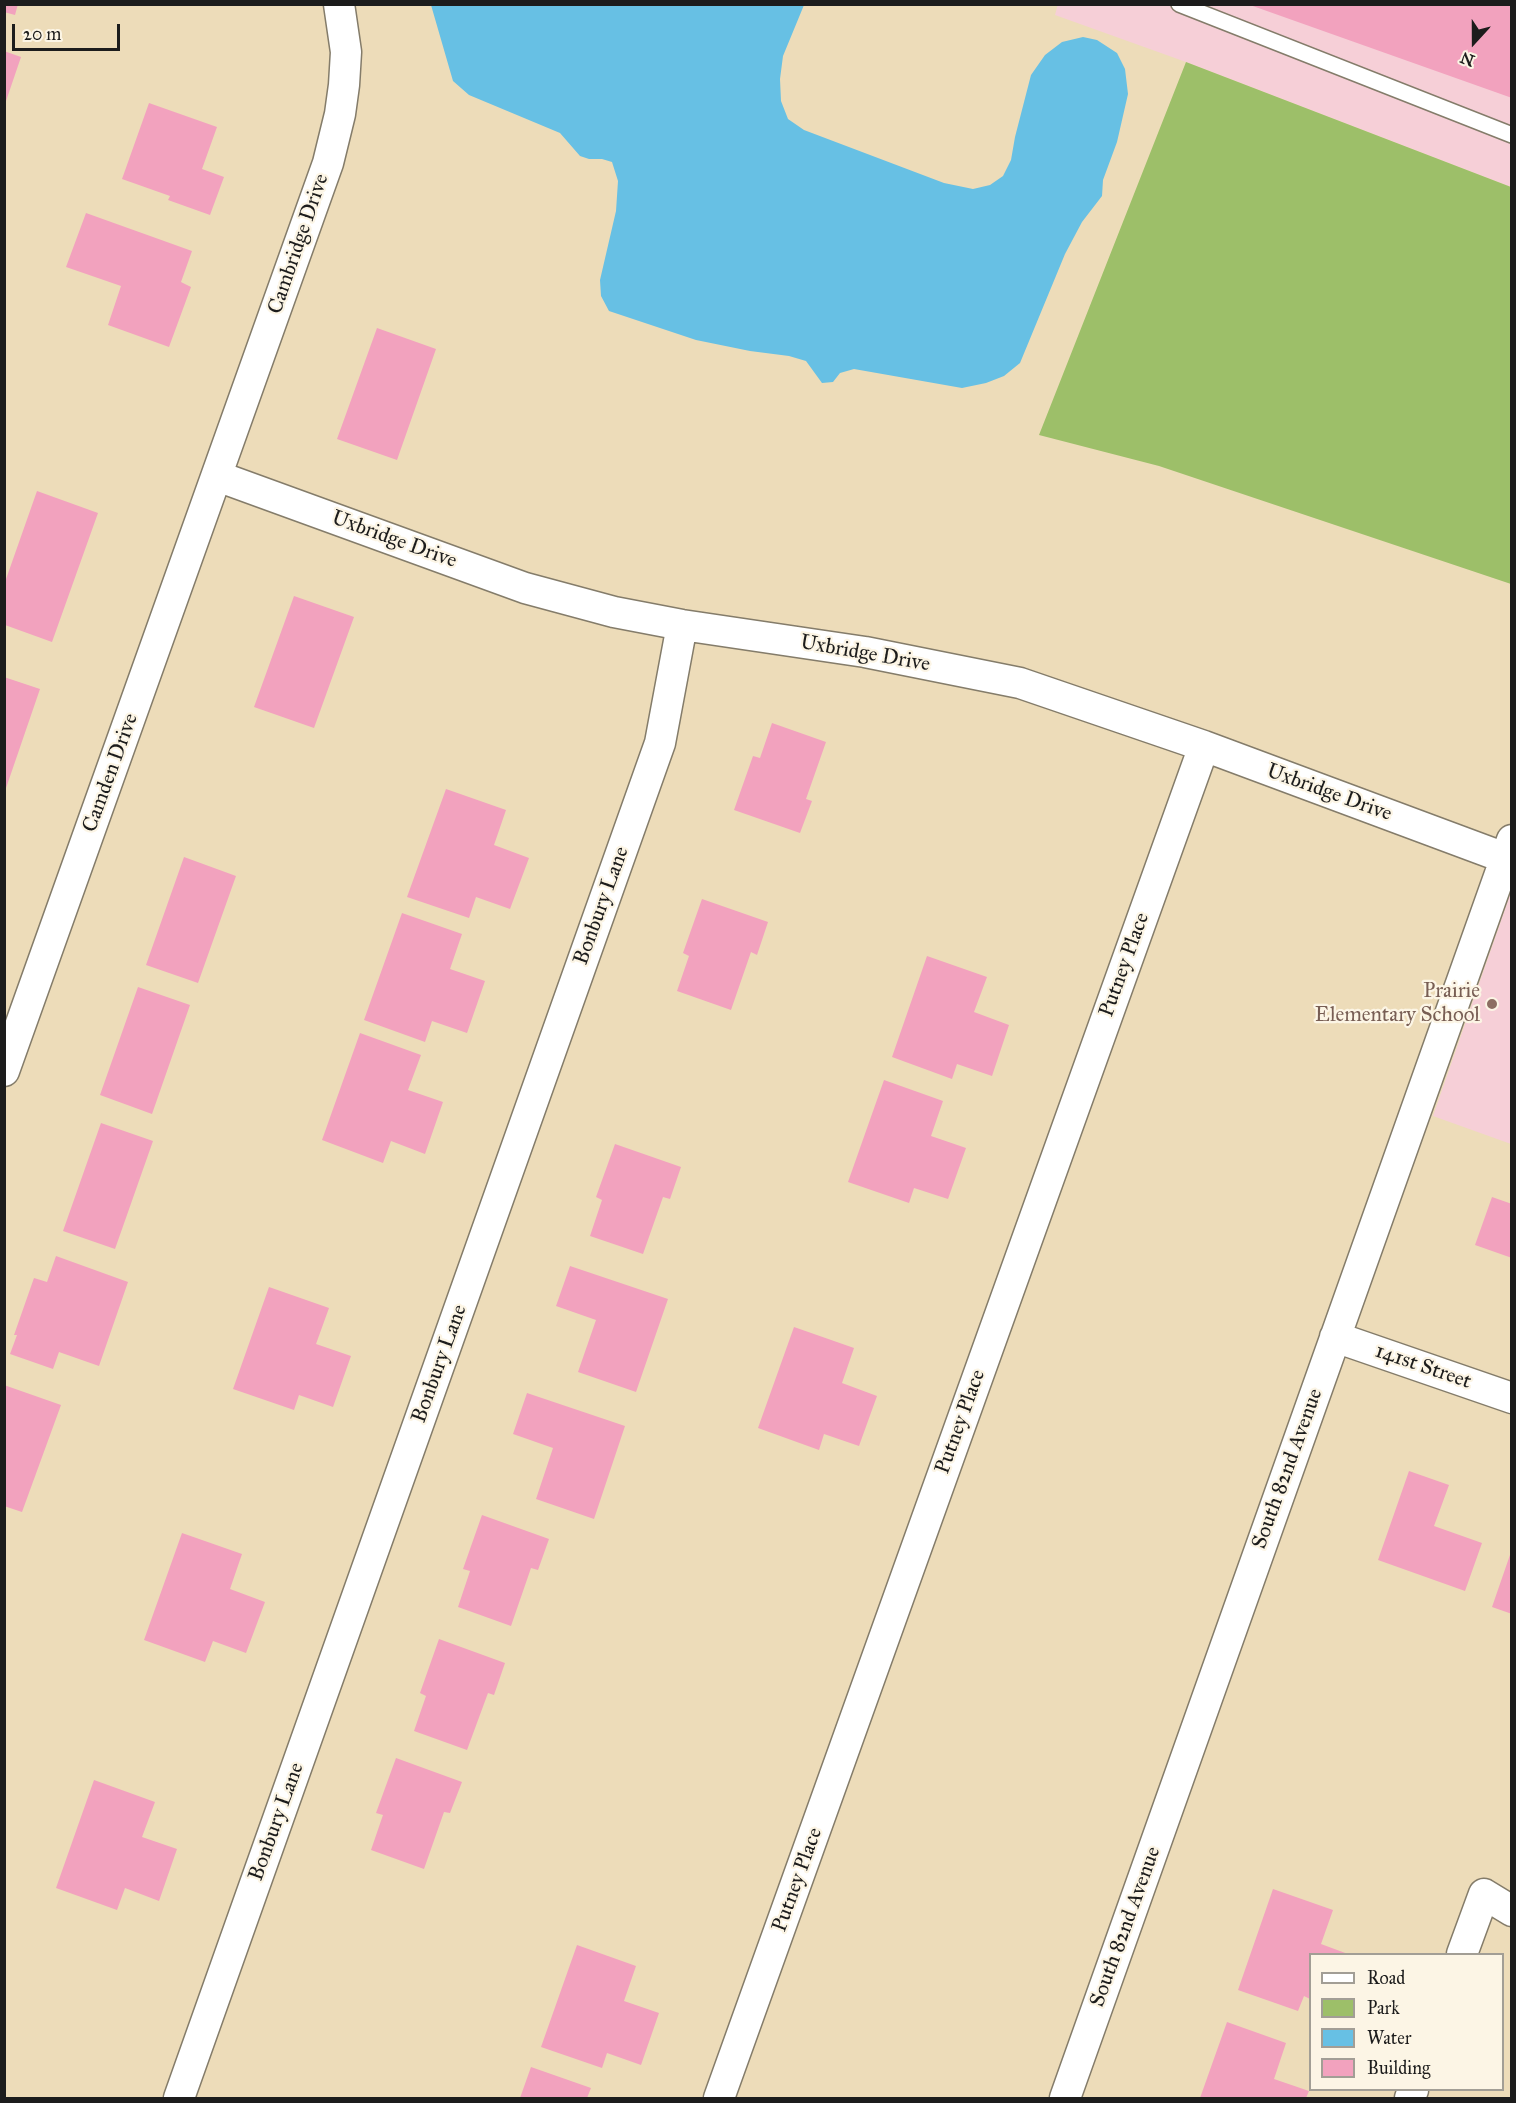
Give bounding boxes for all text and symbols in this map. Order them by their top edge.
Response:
scale bar [15,12,123,50]
north arrow [1444,12,1504,72]
text: 20 m [23,23,61,45]
text: N [1458,48,1477,71]
street label: Cambridge Drive [263,171,335,317]
street label: Uxbridge Drive [328,506,460,574]
street label: Uxbridge Drive [798,630,932,678]
street label: Camden Drive [78,710,144,836]
street label: Uxbridge Drive [1263,759,1395,827]
street label: Bonbury Lane [569,843,635,969]
street label: Putney Place [1094,909,1156,1021]
place label: Prairie Elementary School [1315,979,1480,1029]
marker: Prairie Elementary School [1485,997,1499,1011]
street label: Bonbury Lane [407,1301,473,1427]
street label: 141st Street [1372,1339,1474,1395]
street label: Putney Place [930,1366,992,1478]
street label: South 82nd Avenue [1247,1385,1329,1553]
street label: Bonbury Lane [244,1759,310,1885]
street label: Putney Place [767,1824,829,1936]
street label: South 82nd Avenue [1085,1843,1167,2011]
legend [1309,1953,1504,2091]
text: Road [1367,1967,1405,1989]
text: Park [1367,1997,1400,2019]
text: Water [1367,2027,1411,2049]
text: Building [1367,2057,1430,2079]

